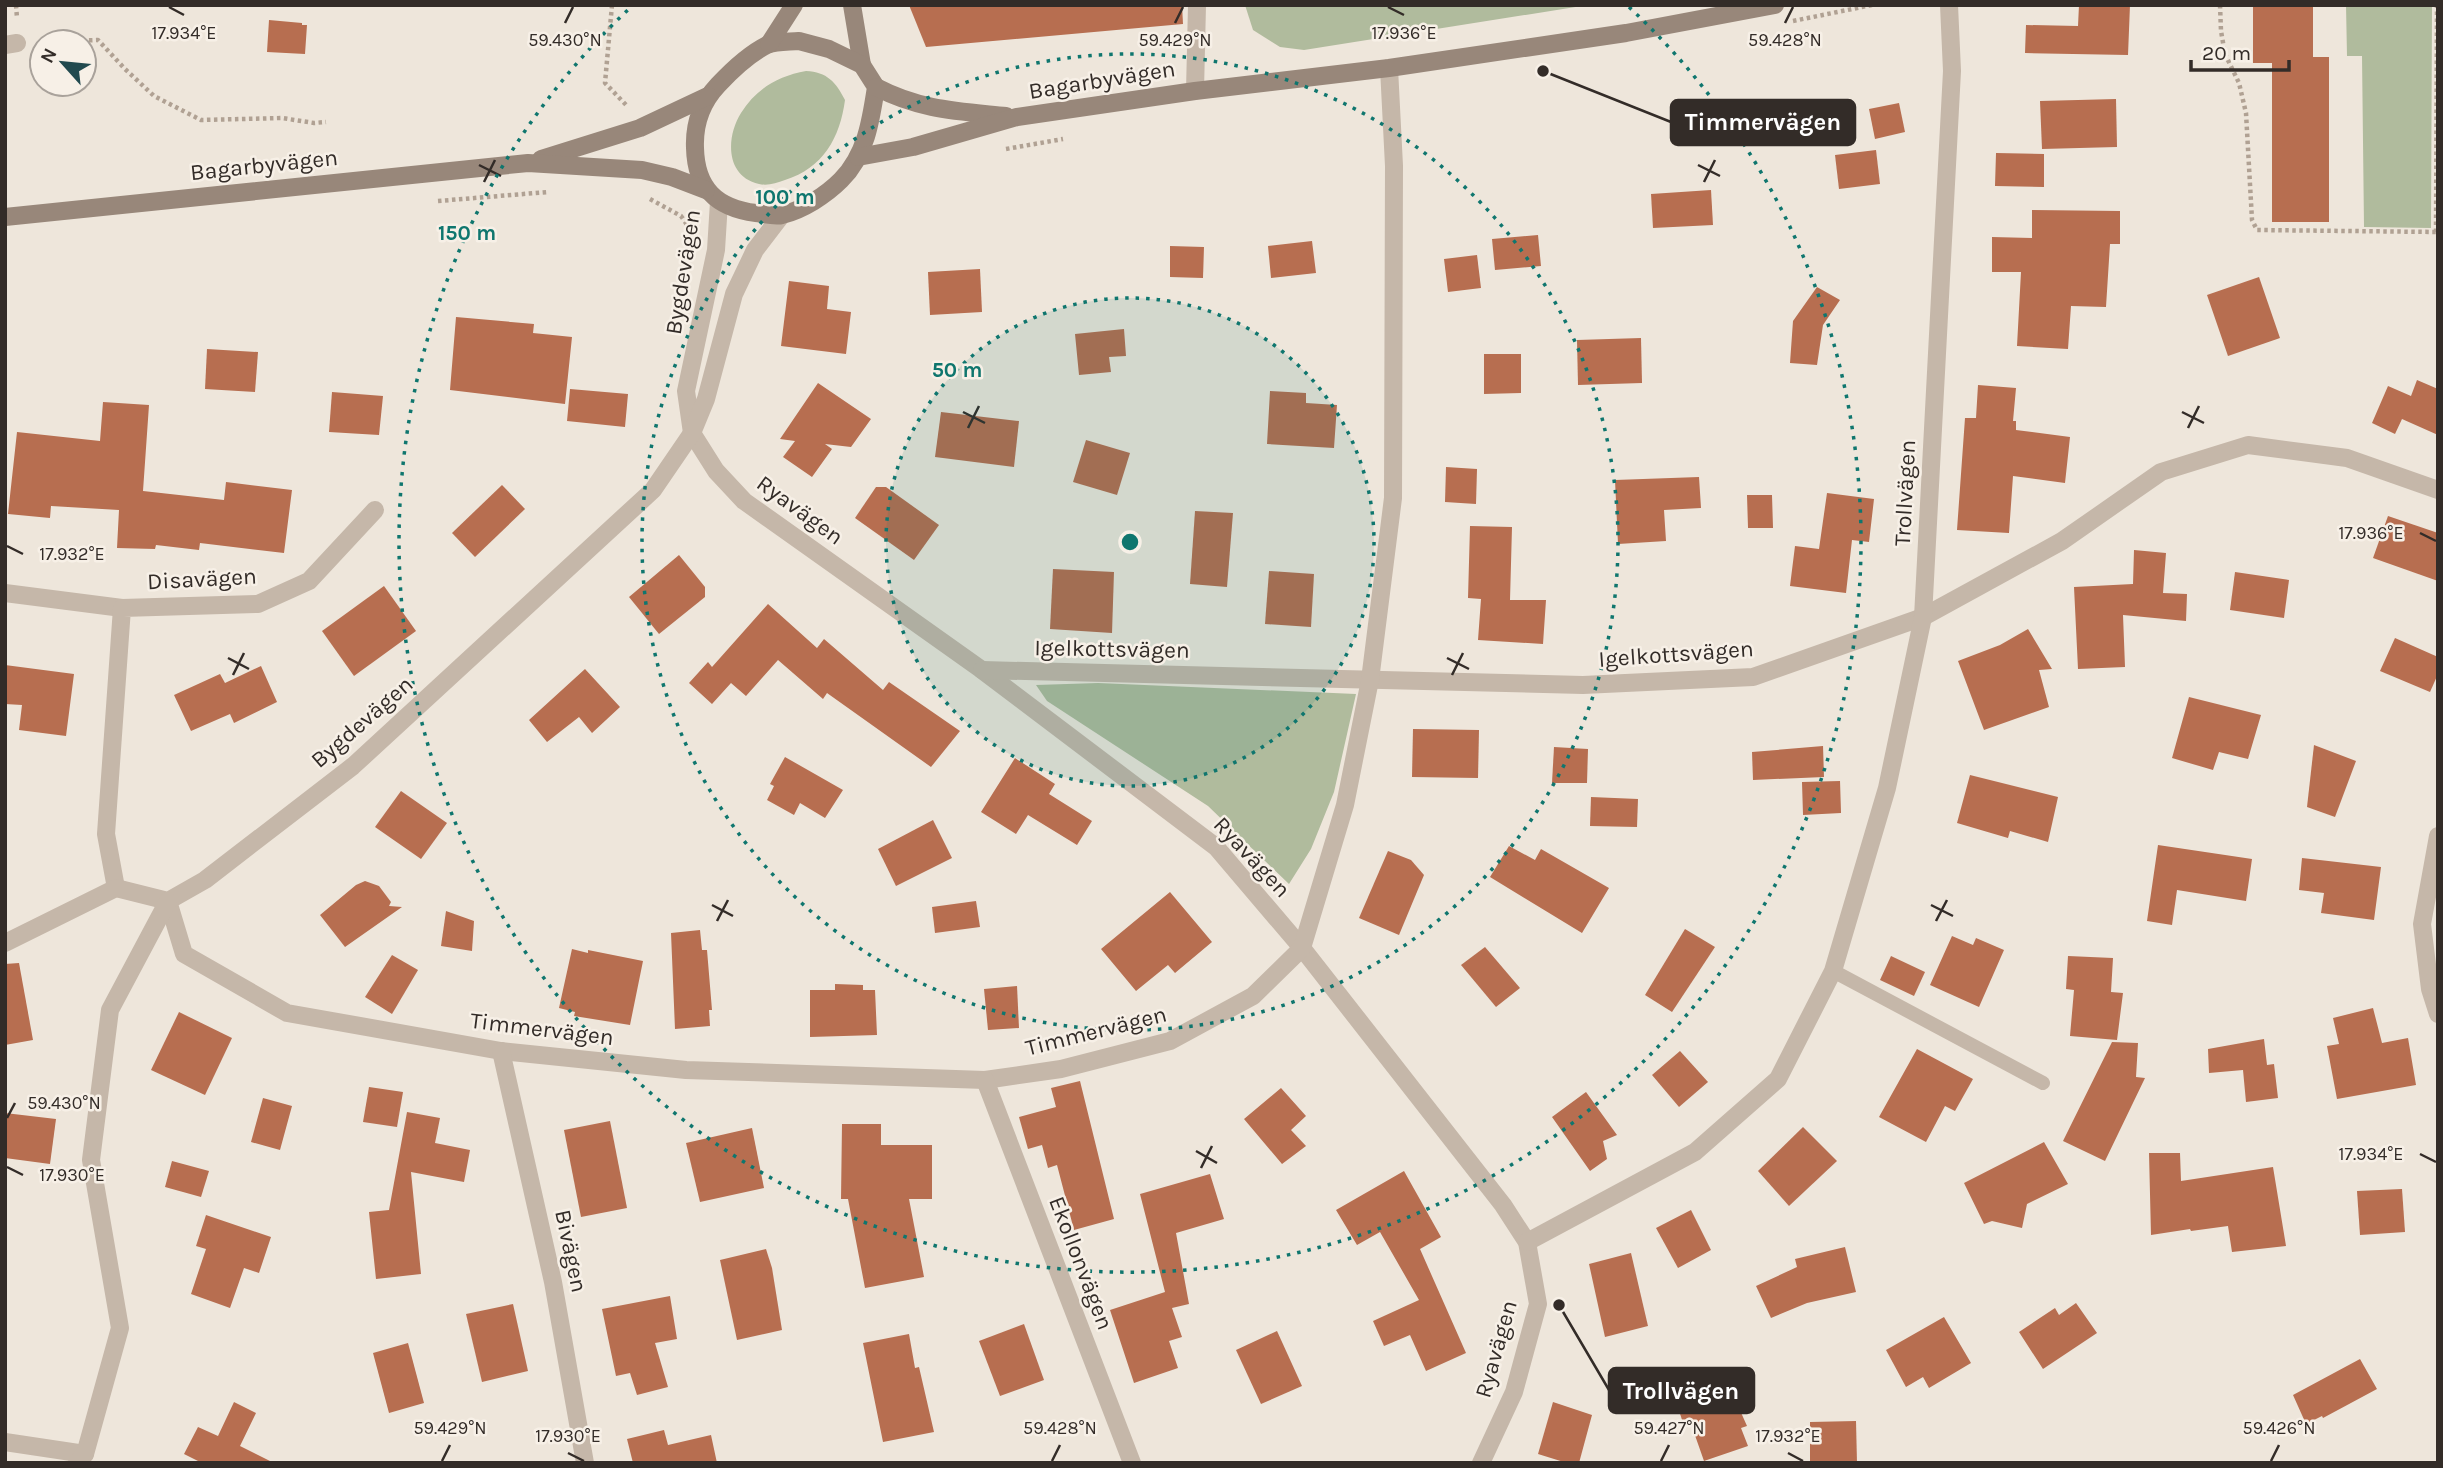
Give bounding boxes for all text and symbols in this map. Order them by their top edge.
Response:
text: 17.934°E [152,22,216,44]
text: 17.936°E [1371,22,1437,44]
north arrow [28,28,98,98]
scale bar [2191,28,2289,72]
text: 59.430°N [528,29,602,51]
text: 59.429°N [1138,29,1212,51]
text: 59.428°N [1748,29,1822,51]
text: 20 m [2202,41,2251,65]
text: N [36,45,62,67]
street label: Bagarbyvägen [1027,55,1177,105]
callout: Timmervägen [1671,100,1855,145]
text: Timmervägen [1685,108,1841,136]
street label: Bagarbyvägen [189,144,339,186]
text: 100 m [755,185,815,209]
street label: Bygdevägen [660,208,706,336]
text: 150 m [438,221,496,245]
text: 50 m [932,358,982,382]
street label: Trollvägen [1889,439,1921,547]
street label: Ryavägen [751,470,849,550]
text: 17.936°E [2338,522,2404,544]
centre of rings [1118,530,1142,554]
text: 17.932°E [39,543,105,565]
street label: Disavägen [147,563,257,595]
street label: Igelkottsvägen [1034,634,1190,664]
street label: Igelkottsvägen [1598,635,1754,673]
street label: Bygdevägen [306,670,418,774]
street label: Ryavägen [1208,811,1296,903]
street label: Timmervägen [1023,1000,1169,1062]
street label: Timmervägen [469,1007,615,1051]
text: 59.430°N [27,1092,101,1114]
text: 17.934°E [2339,1143,2403,1165]
text: 17.930°E [39,1164,105,1186]
street label: Ekollonvägen [1043,1192,1119,1334]
street label: Bivägen [549,1207,593,1295]
street label: Ryavägen [1469,1297,1523,1401]
callout: Trollvägen [1609,1368,1754,1413]
text: Trollvägen [1623,1377,1739,1405]
text: 59.429°N [413,1417,487,1439]
text: 59.428°N [1023,1417,1097,1439]
text: 59.427°N [1633,1417,1705,1439]
text: 59.426°N [2242,1417,2316,1439]
text: 17.930°E [535,1425,601,1447]
text: 17.932°E [1755,1425,1821,1447]

